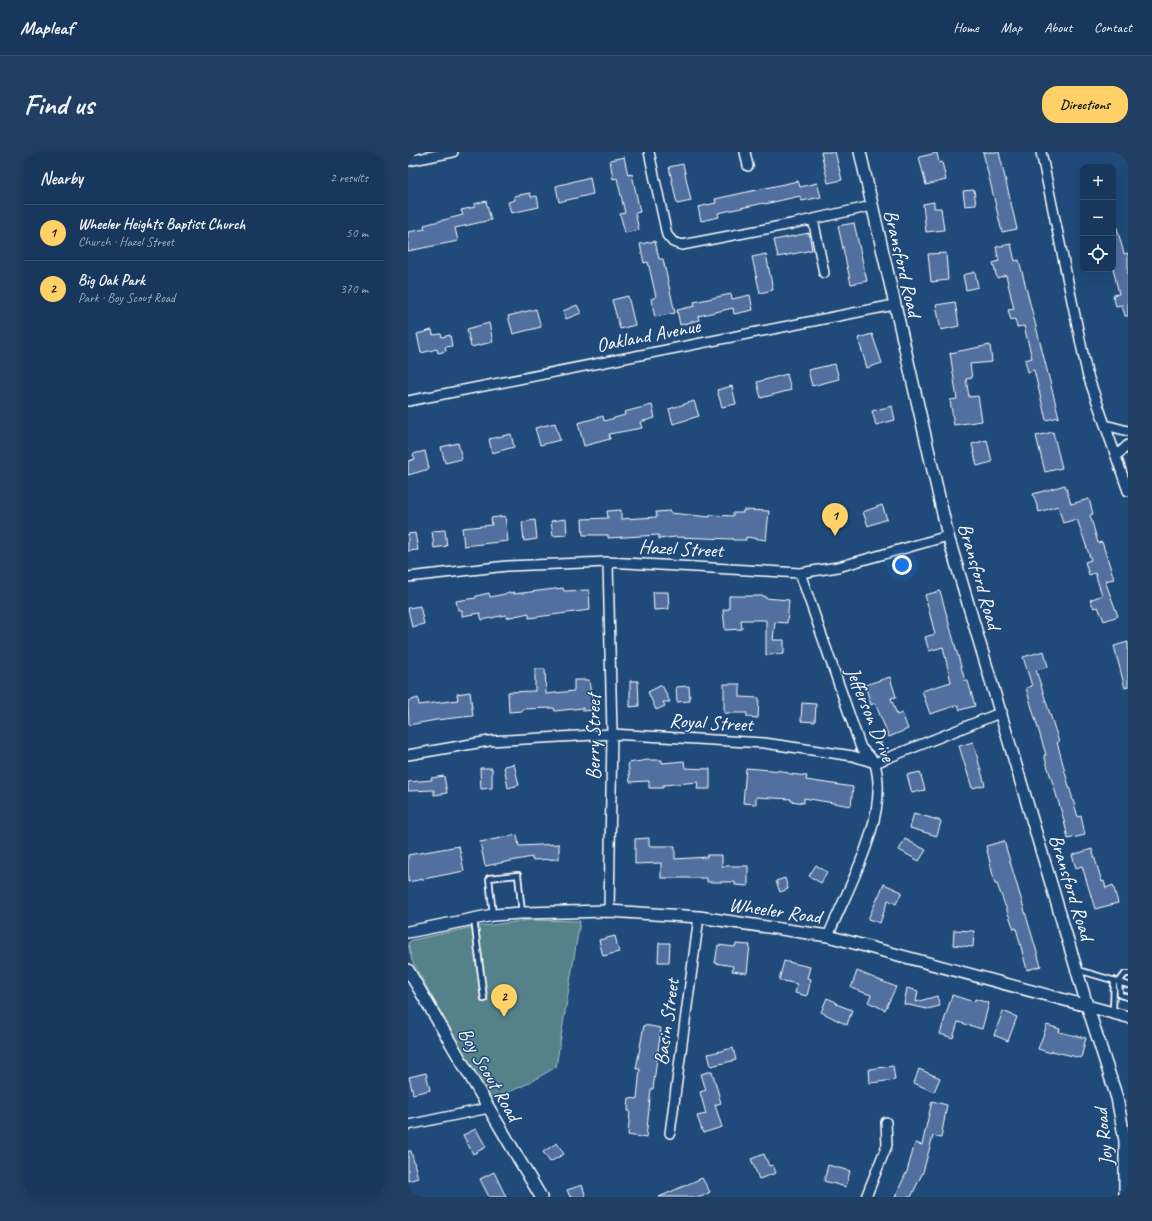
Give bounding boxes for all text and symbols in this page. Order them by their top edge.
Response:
text: Mapleaf [20,16,73,40]
text: Home [953,19,979,36]
text: Map [1001,19,1022,36]
text: About [1044,19,1072,36]
text: Contact [1094,19,1132,36]
button: Directions [1042,86,1128,123]
text: Find us [24,87,94,122]
map controls [1080,164,1116,272]
button: + [1080,164,1116,200]
text: Nearby [40,168,83,189]
text: 2 results [330,170,368,186]
button: − [1080,200,1116,236]
street label: Bransford Road [878,207,928,322]
text: Wheeler Heights Baptist Church [78,215,245,234]
text: 1 [50,225,56,241]
text: 50 m [346,225,368,241]
text: Church · Hazel Street [78,234,174,250]
button: locate [1080,236,1116,272]
text: Big Oak Park [78,271,145,290]
text: 2 [50,281,56,297]
text: 370 m [340,281,368,297]
text: Park · Boy Scout Road [78,290,175,306]
street label: Oakland Avenue [594,313,704,358]
pin: 1 [822,503,848,536]
street label: Bransford Road [952,520,1007,635]
street label: Hazel Street [638,534,726,563]
your location [892,555,912,575]
street label: Jefferson Drive [840,662,901,767]
street label: Berry Street [581,691,606,780]
street label: Royal Street [669,708,756,737]
street label: Bransford Road [1044,831,1100,946]
street label: Wheeler Road [727,892,826,930]
street label: Basin Street [648,975,685,1067]
pin: 2 [491,984,517,1017]
street label: Boy Scout Road [453,1023,528,1128]
street label: Joy Road [1088,1104,1119,1168]

